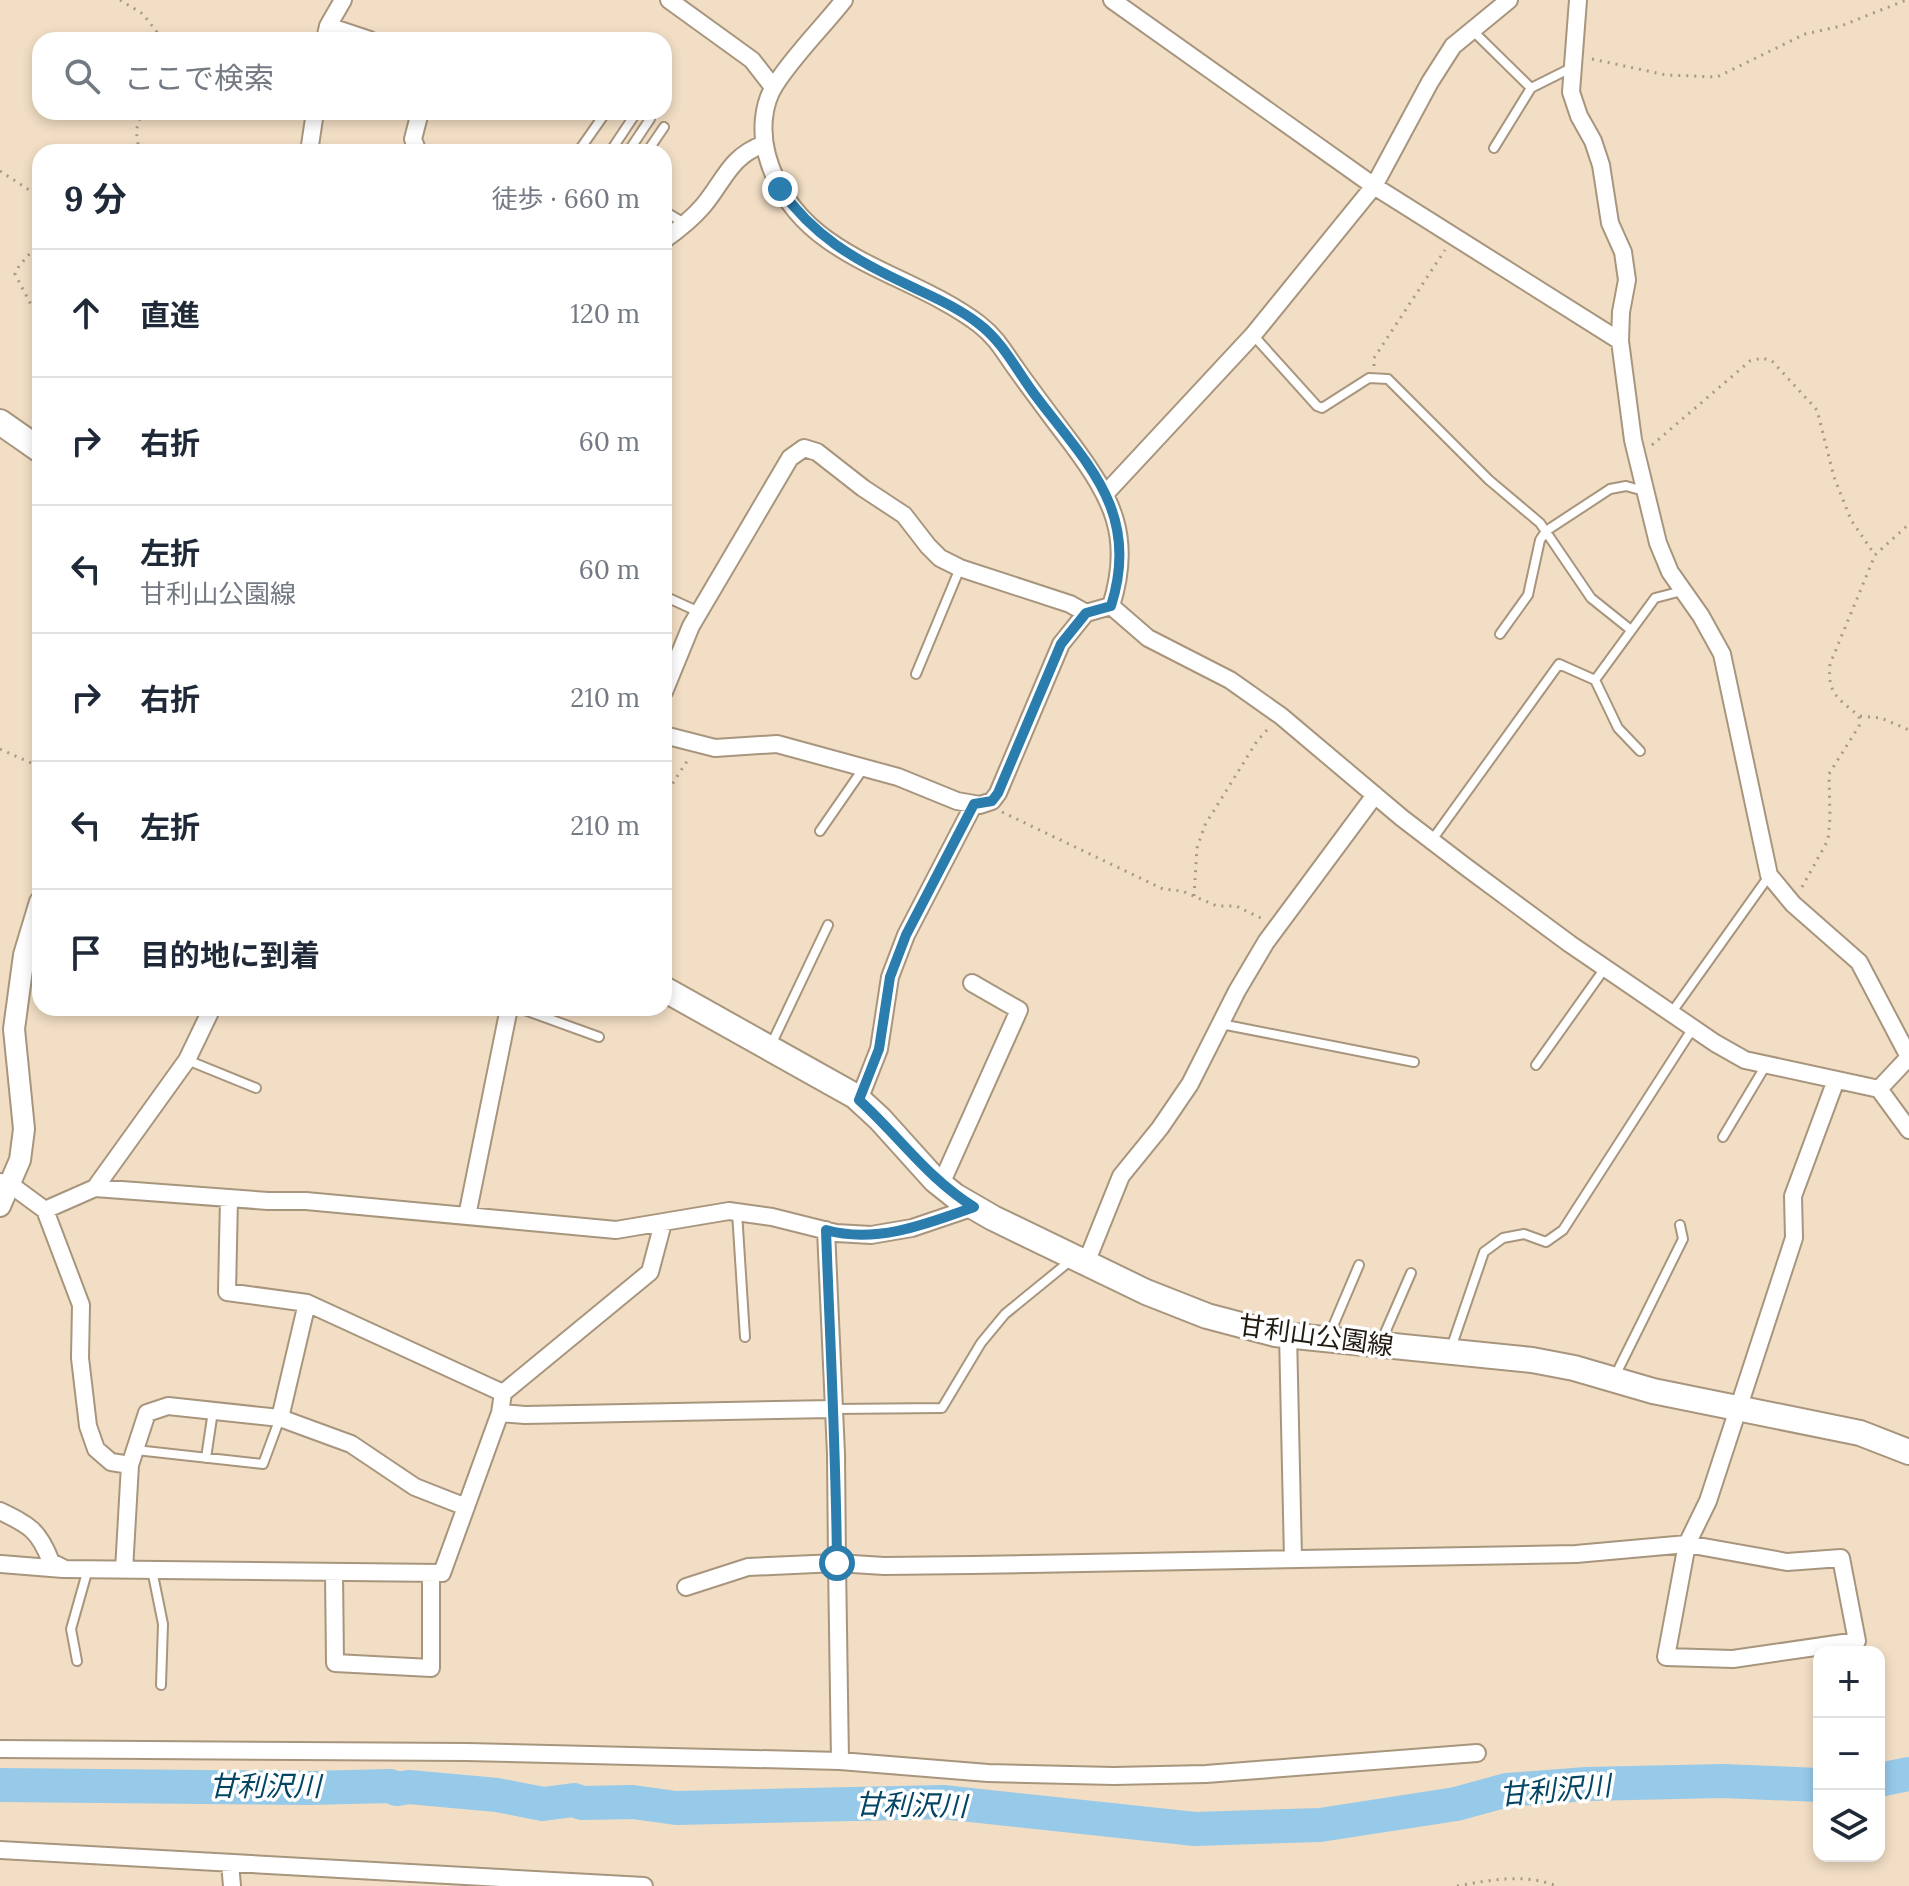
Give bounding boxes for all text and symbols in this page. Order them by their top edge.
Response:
search box [32,32,672,120]
icon: search [60,54,104,98]
text: ここで検索 [124,59,274,97]
route end [762,171,798,207]
text: 9 分 [64,177,127,220]
text: 徒歩 · 660 m [492,182,640,215]
icon: ahead [64,291,108,335]
text: 直進 [140,296,200,334]
text: 120 m [570,297,640,330]
icon: right [64,419,108,463]
text: 右折 [140,424,200,462]
text: 60 m [579,425,640,458]
text: 左折 [140,534,200,572]
icon: left [64,547,108,591]
text: 60 m [579,553,640,586]
text: 甘利山公園線 [140,577,296,610]
icon: right [64,675,108,719]
text: 右折 [140,680,200,718]
text: 210 m [570,681,640,714]
icon: left [64,803,108,847]
text: 左折 [140,808,200,846]
text: 210 m [570,809,640,842]
icon: arrive [64,931,108,975]
text: 目的地に到着 [140,936,320,974]
street label: 甘利山公園線 [1236,1308,1396,1362]
route start [819,1545,855,1581]
map controls [1813,1646,1885,1862]
button: + [1813,1646,1885,1718]
button: − [1813,1718,1885,1790]
water label: 甘利沢川 [1498,1767,1615,1813]
water label: 甘利沢川 [209,1768,324,1804]
water label: 甘利沢川 [855,1786,970,1824]
button: layers [1813,1790,1885,1862]

